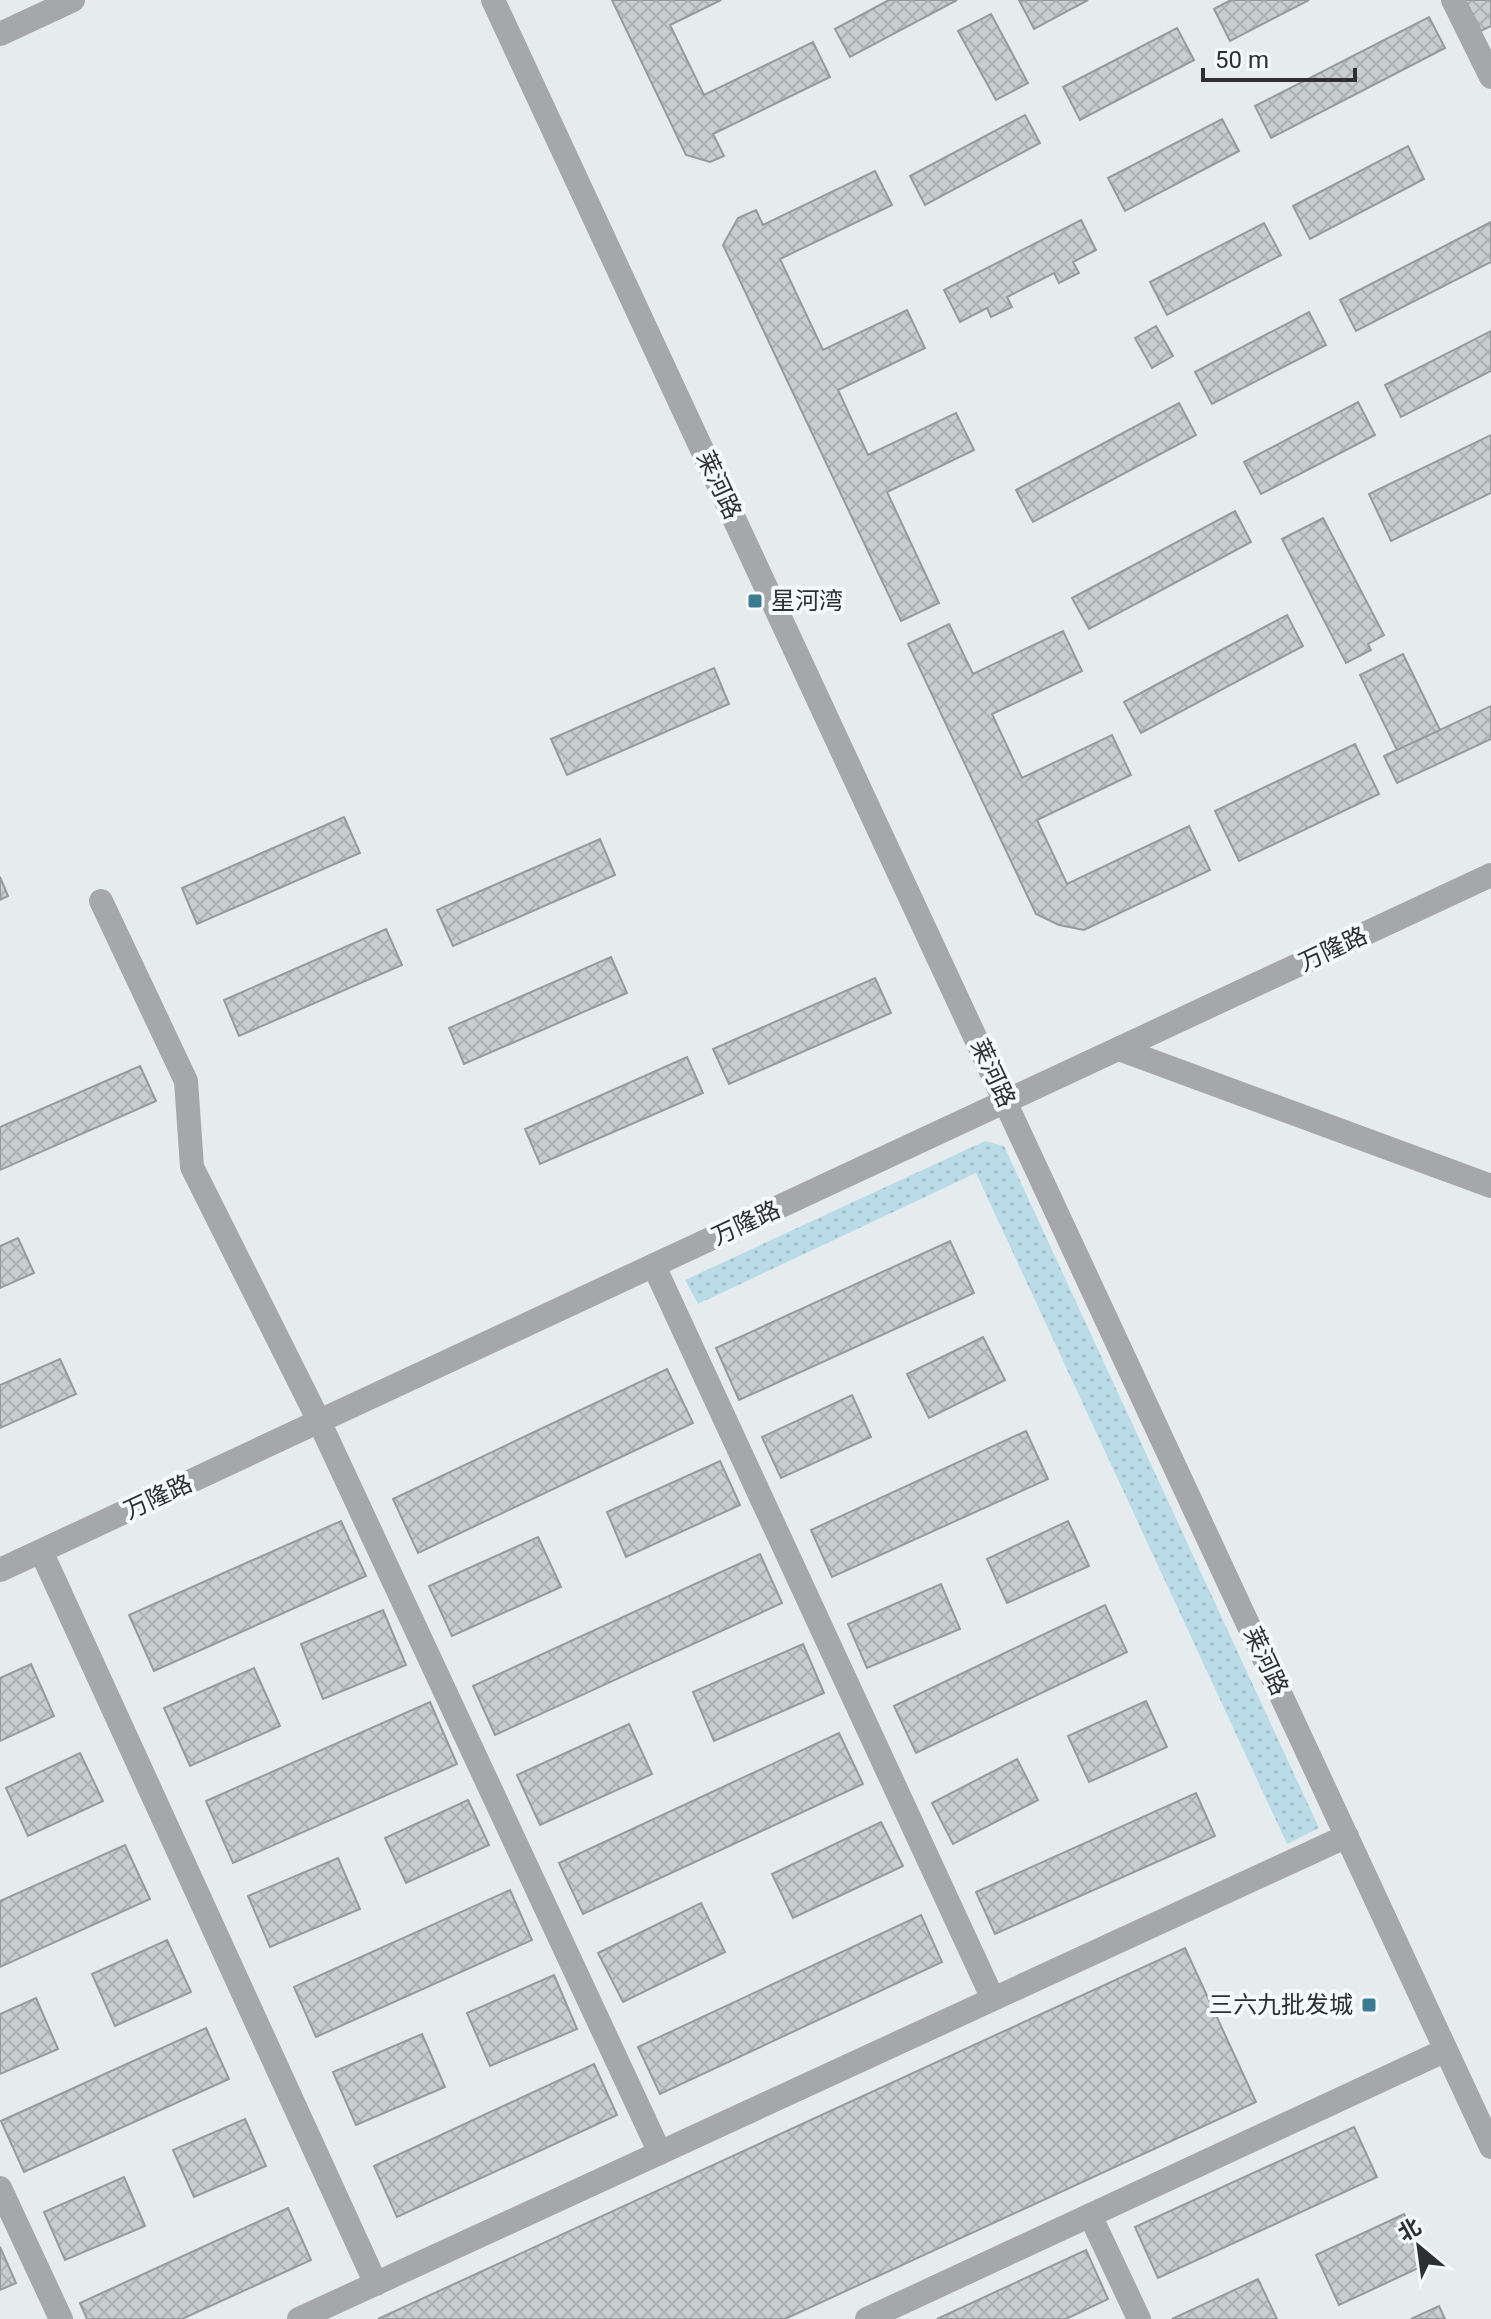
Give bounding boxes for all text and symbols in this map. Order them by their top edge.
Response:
scale bar [1203,32,1355,82]
text: 50 m [1215,46,1269,74]
street label: 莱河路 [691,446,747,524]
place label: 星河湾 [771,587,843,615]
marker: 星河湾 [746,592,764,610]
street label: 万隆路 [1294,921,1372,977]
street label: 莱河路 [965,1034,1021,1112]
street label: 万隆路 [707,1195,785,1251]
street label: 万隆路 [119,1469,197,1525]
street label: 莱河路 [1238,1622,1294,1700]
place label: 三六九批发城 [1209,1991,1353,2019]
marker: 三六九批发城 [1360,1996,1378,2014]
north arrow [1379,2207,1459,2287]
text: 北 [1394,2214,1425,2246]

